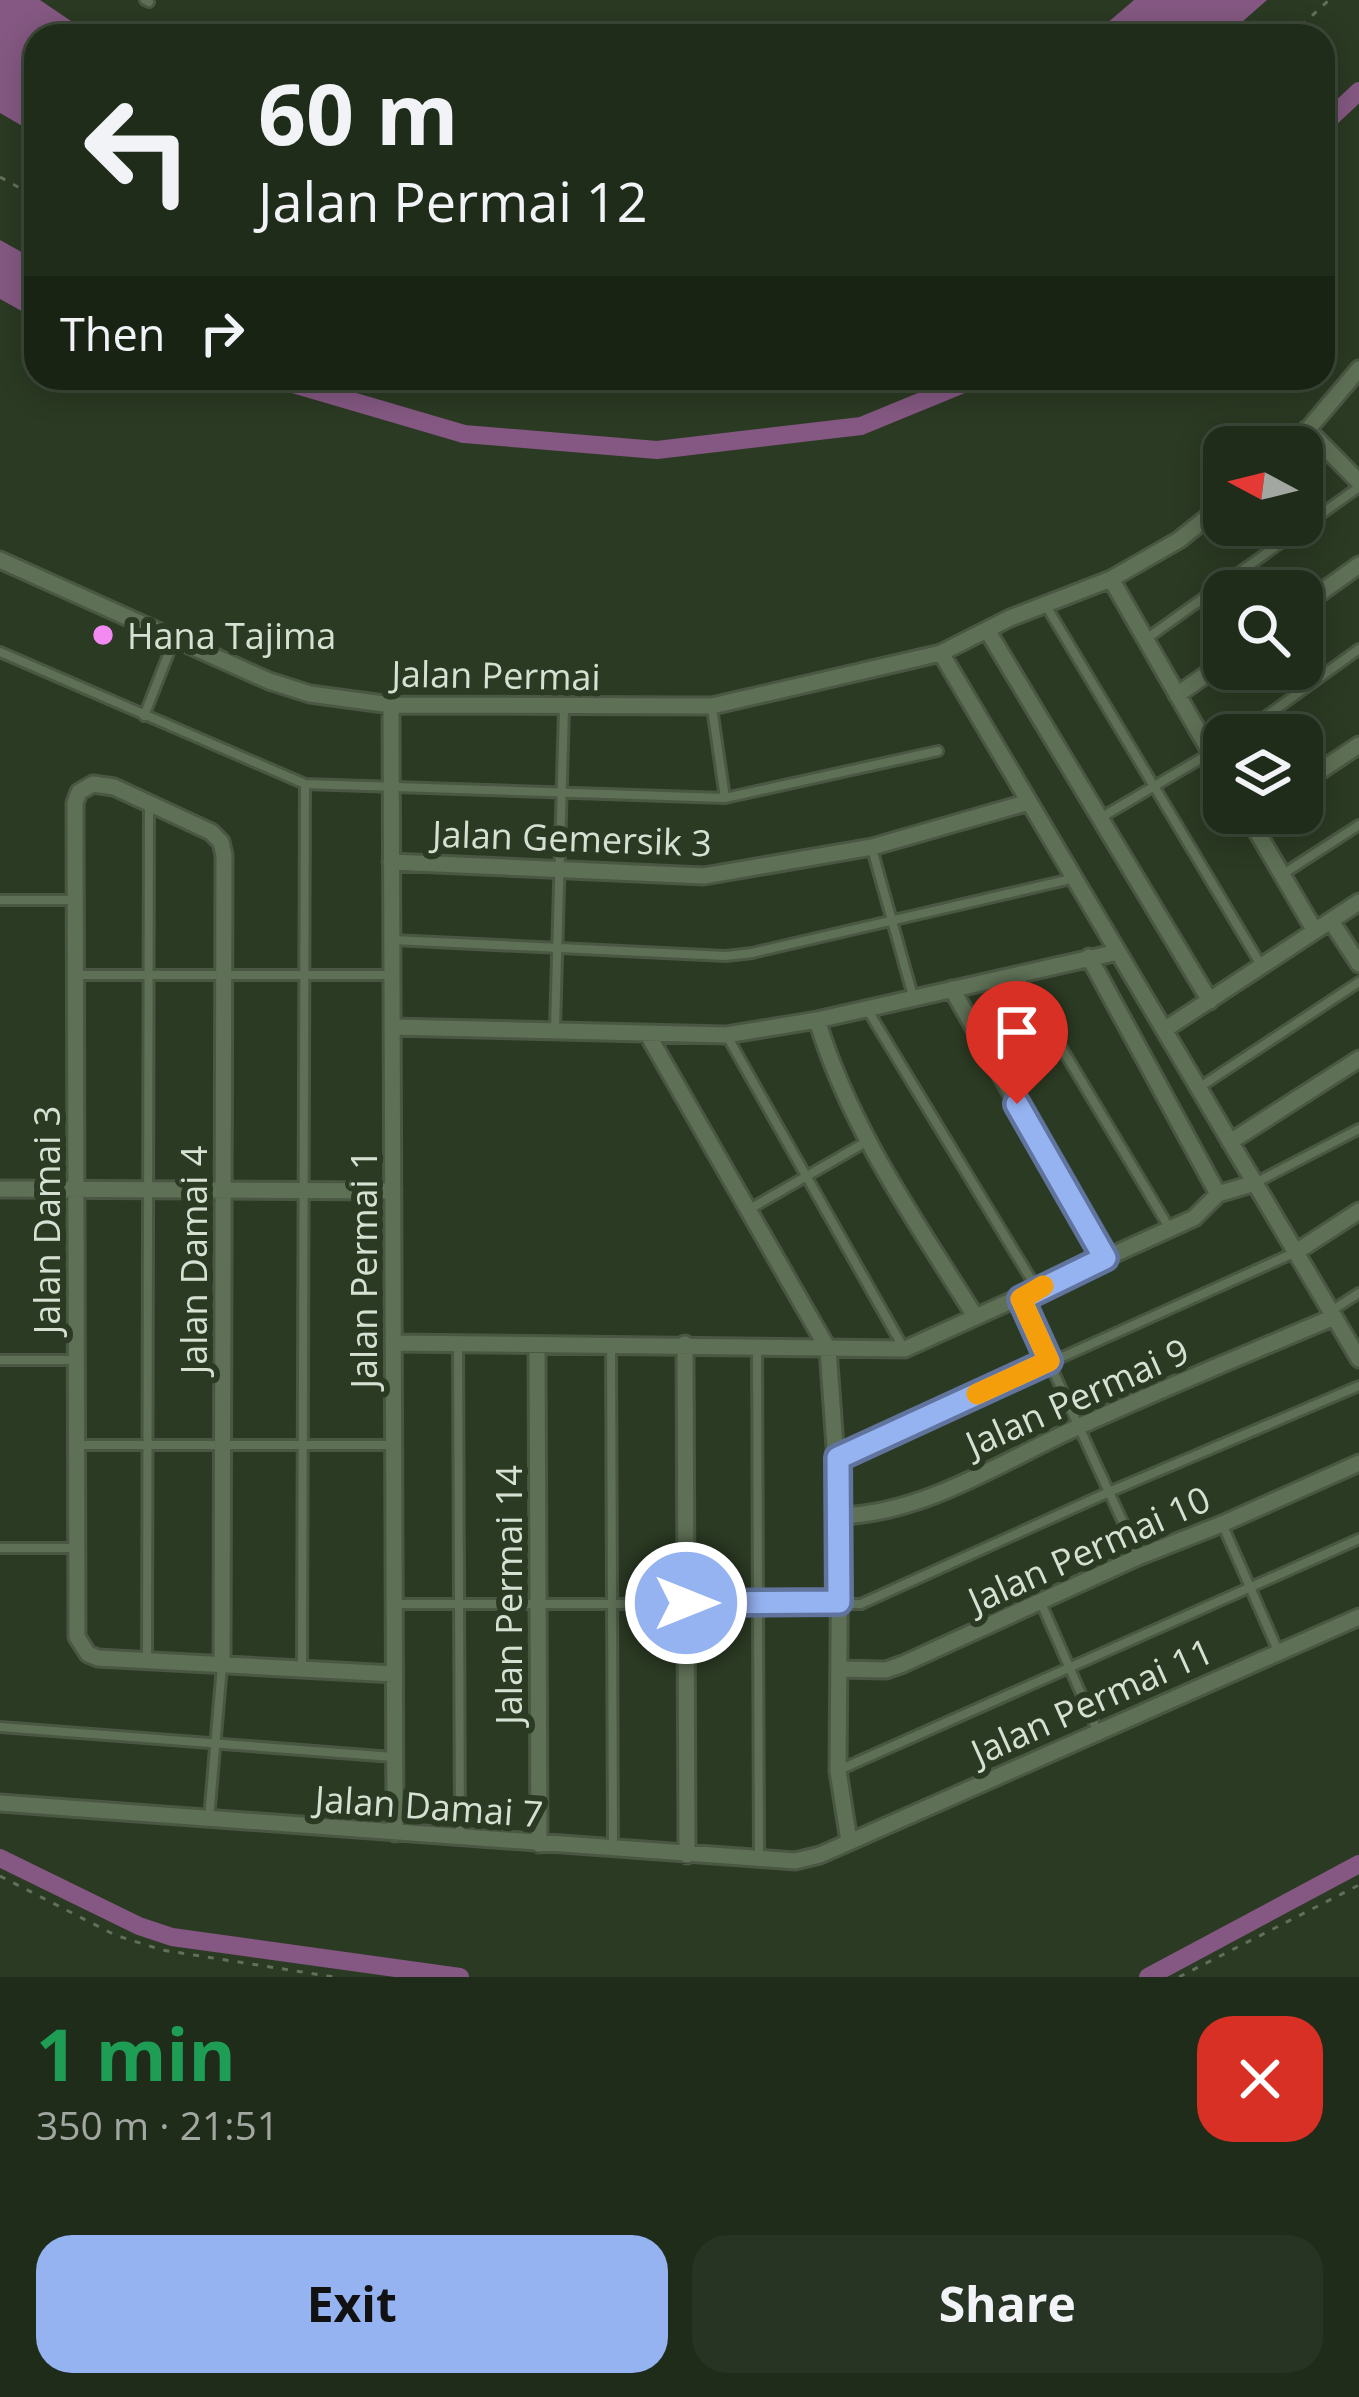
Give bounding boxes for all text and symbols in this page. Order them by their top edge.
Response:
text: 60 m [258,55,458,170]
icon: left [60,72,216,228]
text: Jalan Permai 12 [258,164,648,238]
icon: right [189,300,255,366]
text: Then [60,303,165,364]
north arrow [1203,426,1323,546]
map controls [1203,426,1323,834]
button: search [1203,570,1323,690]
place label: Hana Tajima [127,611,336,660]
marker: Hana Tajima [90,622,116,648]
street label: Jalan Permai [388,649,601,701]
button: layers [1203,714,1323,834]
street label: Jalan Gemersik 3 [428,809,713,867]
pin [966,981,1068,1104]
icon: arrive [984,999,1050,1065]
street label: Jalan Damai 3 [22,1106,71,1337]
street label: Jalan Damai 4 [169,1146,218,1377]
street label: Jalan Permai 1 [339,1149,388,1392]
street label: Jalan Permai 9 [955,1326,1196,1469]
street label: Jalan Permai 14 [484,1465,533,1728]
street label: Jalan Permai 10 [958,1474,1218,1625]
position arrow [623,1540,749,1666]
street label: Jalan Permai 11 [961,1626,1221,1777]
street label: Jalan Damai 7 [310,1773,545,1838]
text: 1 min [36,2004,236,2102]
button: close [1197,2016,1323,2142]
text: 350 m · 21:51 [36,2098,279,2151]
button: Exit [36,2235,668,2373]
button: Share [692,2235,1323,2373]

